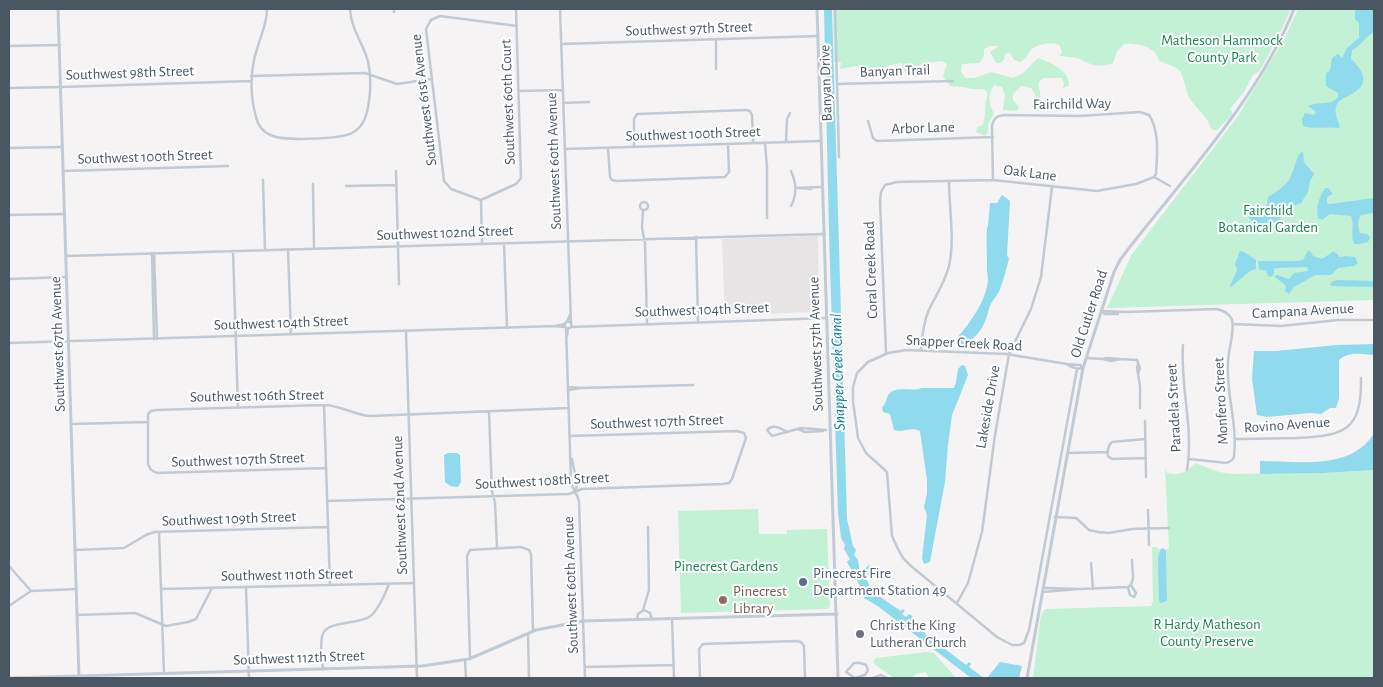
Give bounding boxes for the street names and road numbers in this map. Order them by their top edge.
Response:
street label: Southwest 97th Street [625,18,753,40]
street label: Southwest 61st Avenue [407,33,441,167]
street label: Southwest 60th Court [497,39,519,165]
street label: Banyan Drive [816,44,836,122]
street label: Banyan Trail [859,61,931,81]
street label: Southwest 98th Street [66,62,194,84]
street label: Southwest 60th Avenue [543,92,565,230]
street label: Fairchild Way [1033,94,1111,114]
street label: Arbor Lane [891,118,955,138]
street label: Southwest 100th Street [625,123,761,145]
street label: Southwest 100th Street [77,146,213,168]
street label: Oak Lane [1002,161,1058,185]
street label: Coral Creek Road [860,221,882,319]
street label: Southwest 102nd Street [376,222,514,244]
street label: Old Cutler Road [1066,268,1112,360]
street label: Southwest 67th Avenue [47,276,69,412]
street label: Southwest 57th Avenue [805,276,827,412]
street label: Southwest 104th Street [635,299,769,321]
street label: Campana Avenue [1252,299,1354,323]
street label: Southwest 104th Street [214,312,348,334]
street label: Snapper Creek Road [905,331,1023,355]
street label: Monfero Street [1210,357,1232,445]
street label: Paradela Street [1163,363,1185,453]
street label: Lakeside Drive [972,364,1004,450]
street label: Southwest 106th Street [190,386,324,406]
street label: Southwest 107th Street [590,411,724,433]
street label: Rovino Avenue [1243,413,1331,437]
street label: Southwest 62nd Avenue [389,435,411,575]
street label: Southwest 107th Street [171,449,305,471]
street label: Southwest 108th Street [474,468,610,494]
street label: Southwest 109th Street [162,508,296,530]
street label: Southwest 60th Avenue [560,516,582,654]
street label: Southwest 110th Street [221,565,353,585]
street label: Southwest 112th Street [233,647,365,669]

